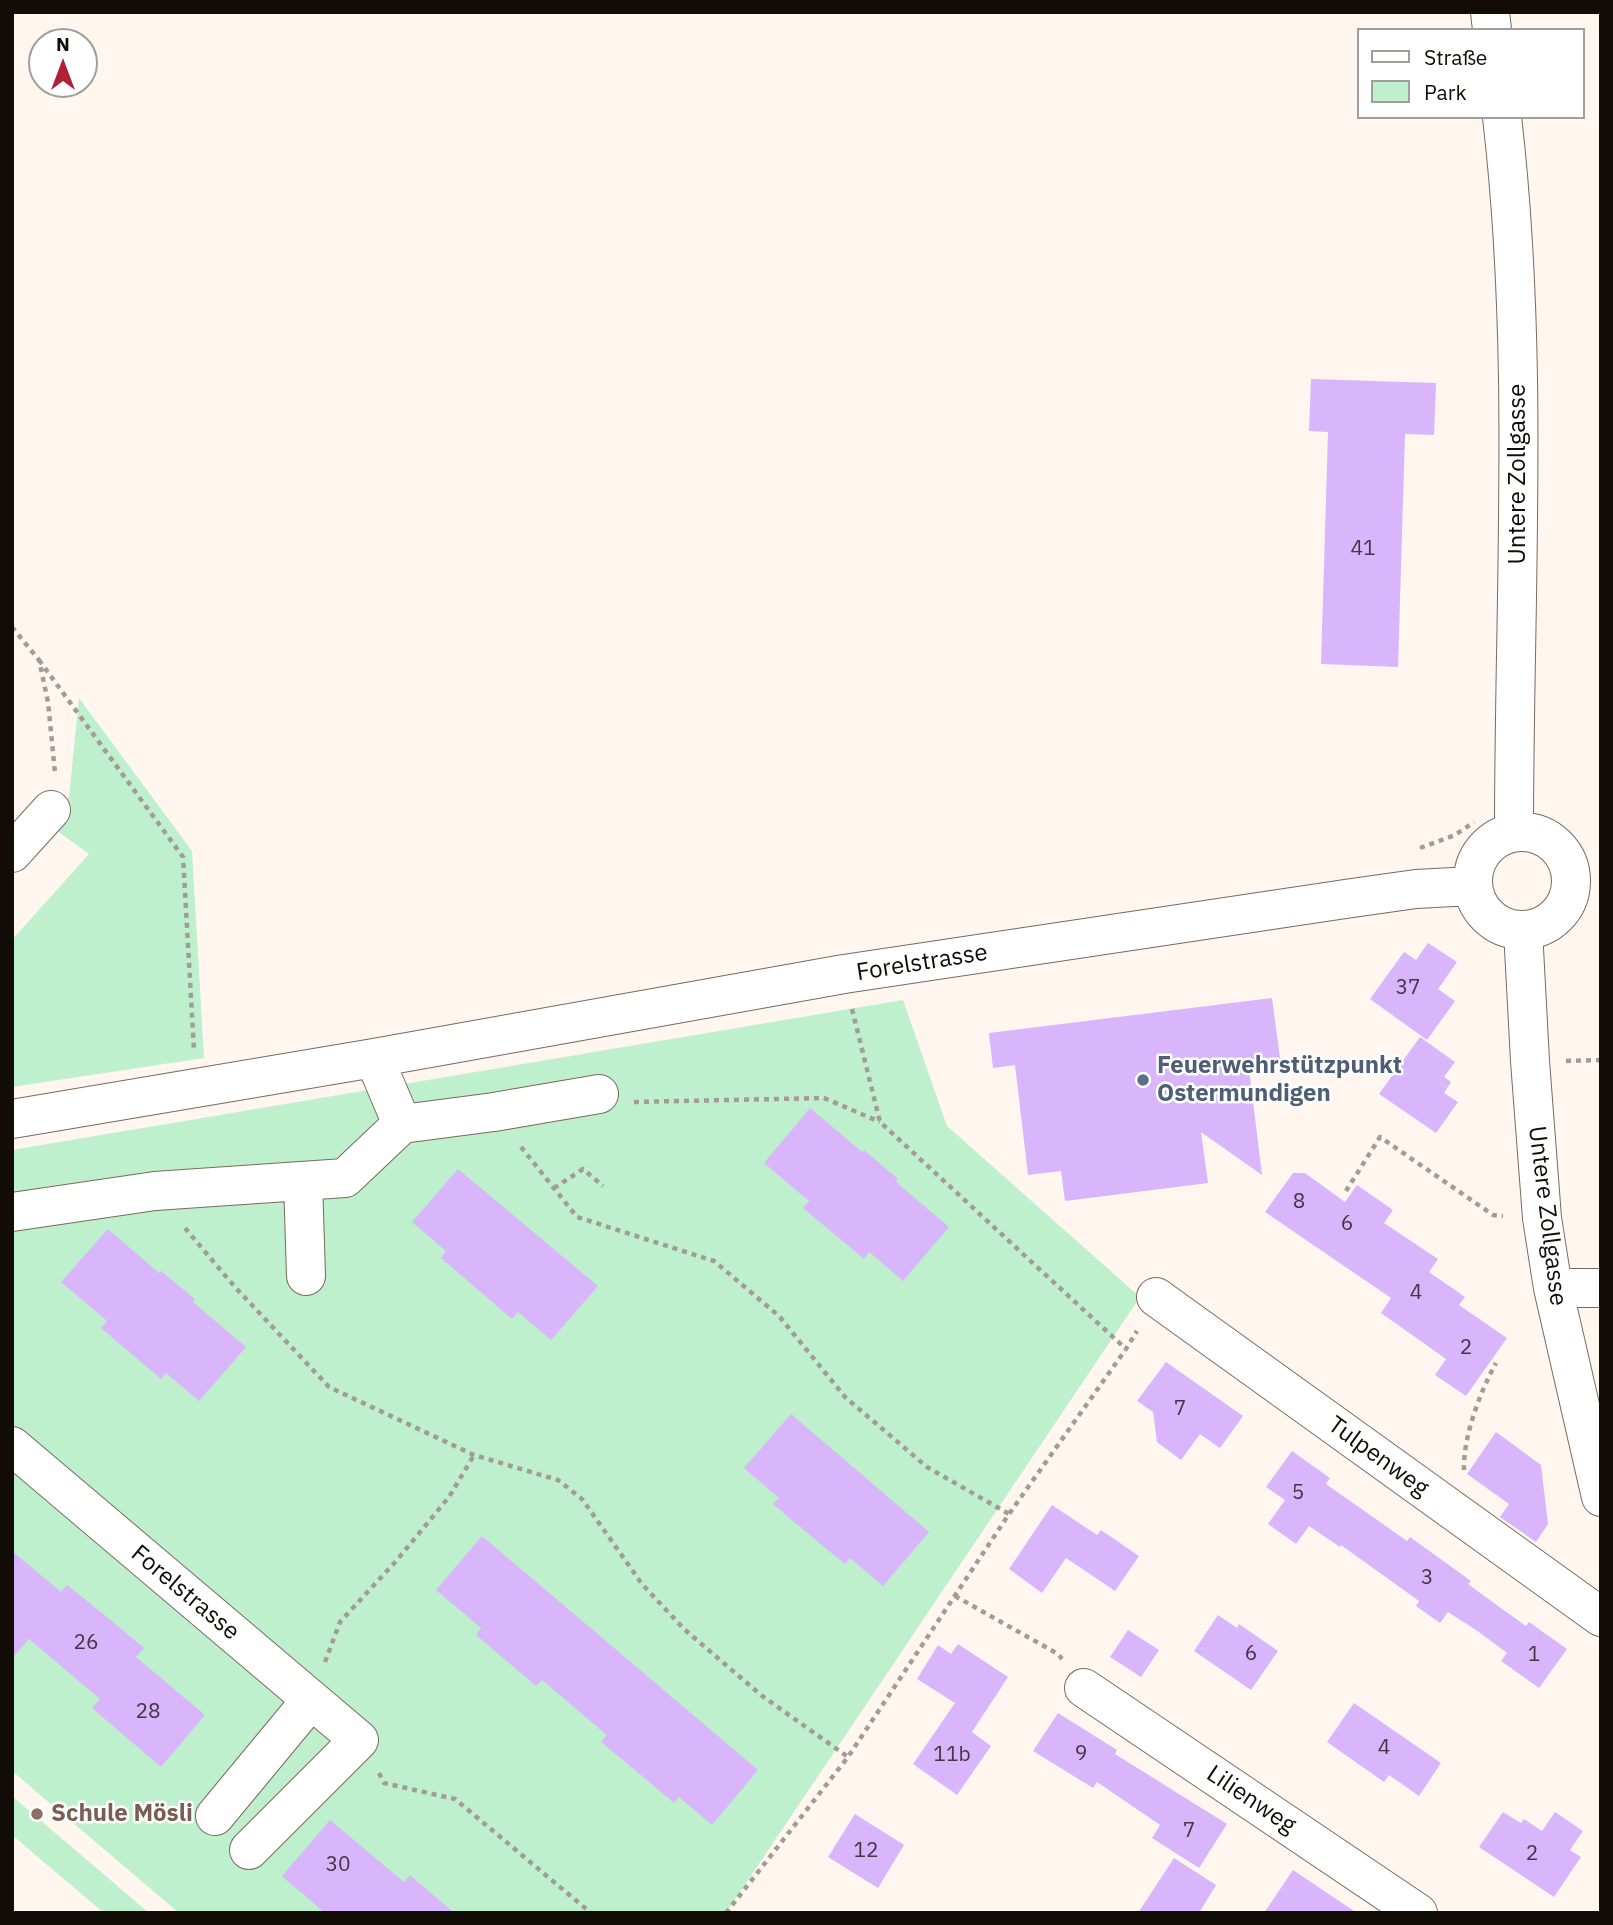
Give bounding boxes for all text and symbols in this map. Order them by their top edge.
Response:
north arrow [28,28,98,98]
legend [1358,28,1585,119]
text: N [56,32,70,56]
text: Straße [1424,43,1487,71]
text: Park [1424,78,1467,106]
street label: Untere Zollgasse [1504,384,1532,564]
house number: 41 [1350,536,1376,562]
street label: Forelstrasse [854,938,990,988]
house number: 37 [1395,975,1421,1001]
place label: Feuerwehrstützpunkt Ostermundigen [1157,1052,1402,1108]
marker: Feuerwehrstützpunkt Ostermundigen [1135,1072,1151,1088]
street label: Untere Zollgasse [1522,1124,1572,1308]
house number: 8 [1293,1189,1305,1215]
house number: 6 [1341,1211,1353,1237]
house number: 4 [1410,1280,1422,1306]
house number: 2 [1460,1335,1472,1361]
house number: 7 [1174,1396,1186,1422]
street label: Tulpenweg [1322,1411,1434,1503]
house number: 5 [1292,1480,1304,1506]
street label: Forelstrasse [125,1539,245,1647]
house number: 3 [1421,1565,1433,1591]
house number: 26 [73,1630,99,1656]
house number: 6 [1245,1641,1257,1667]
house number: 1 [1528,1642,1540,1668]
house number: 28 [135,1699,161,1725]
house number: 4 [1378,1735,1390,1761]
house number: 9 [1075,1741,1087,1767]
house number: 11b [933,1742,971,1768]
street label: Lilienweg [1201,1760,1301,1840]
place label: Schule Mösli [51,1800,193,1828]
marker: Schule Mösli [29,1806,45,1822]
house number: 7 [1183,1818,1195,1844]
house number: 12 [853,1838,879,1864]
house number: 2 [1526,1841,1538,1867]
house number: 30 [325,1852,351,1878]

